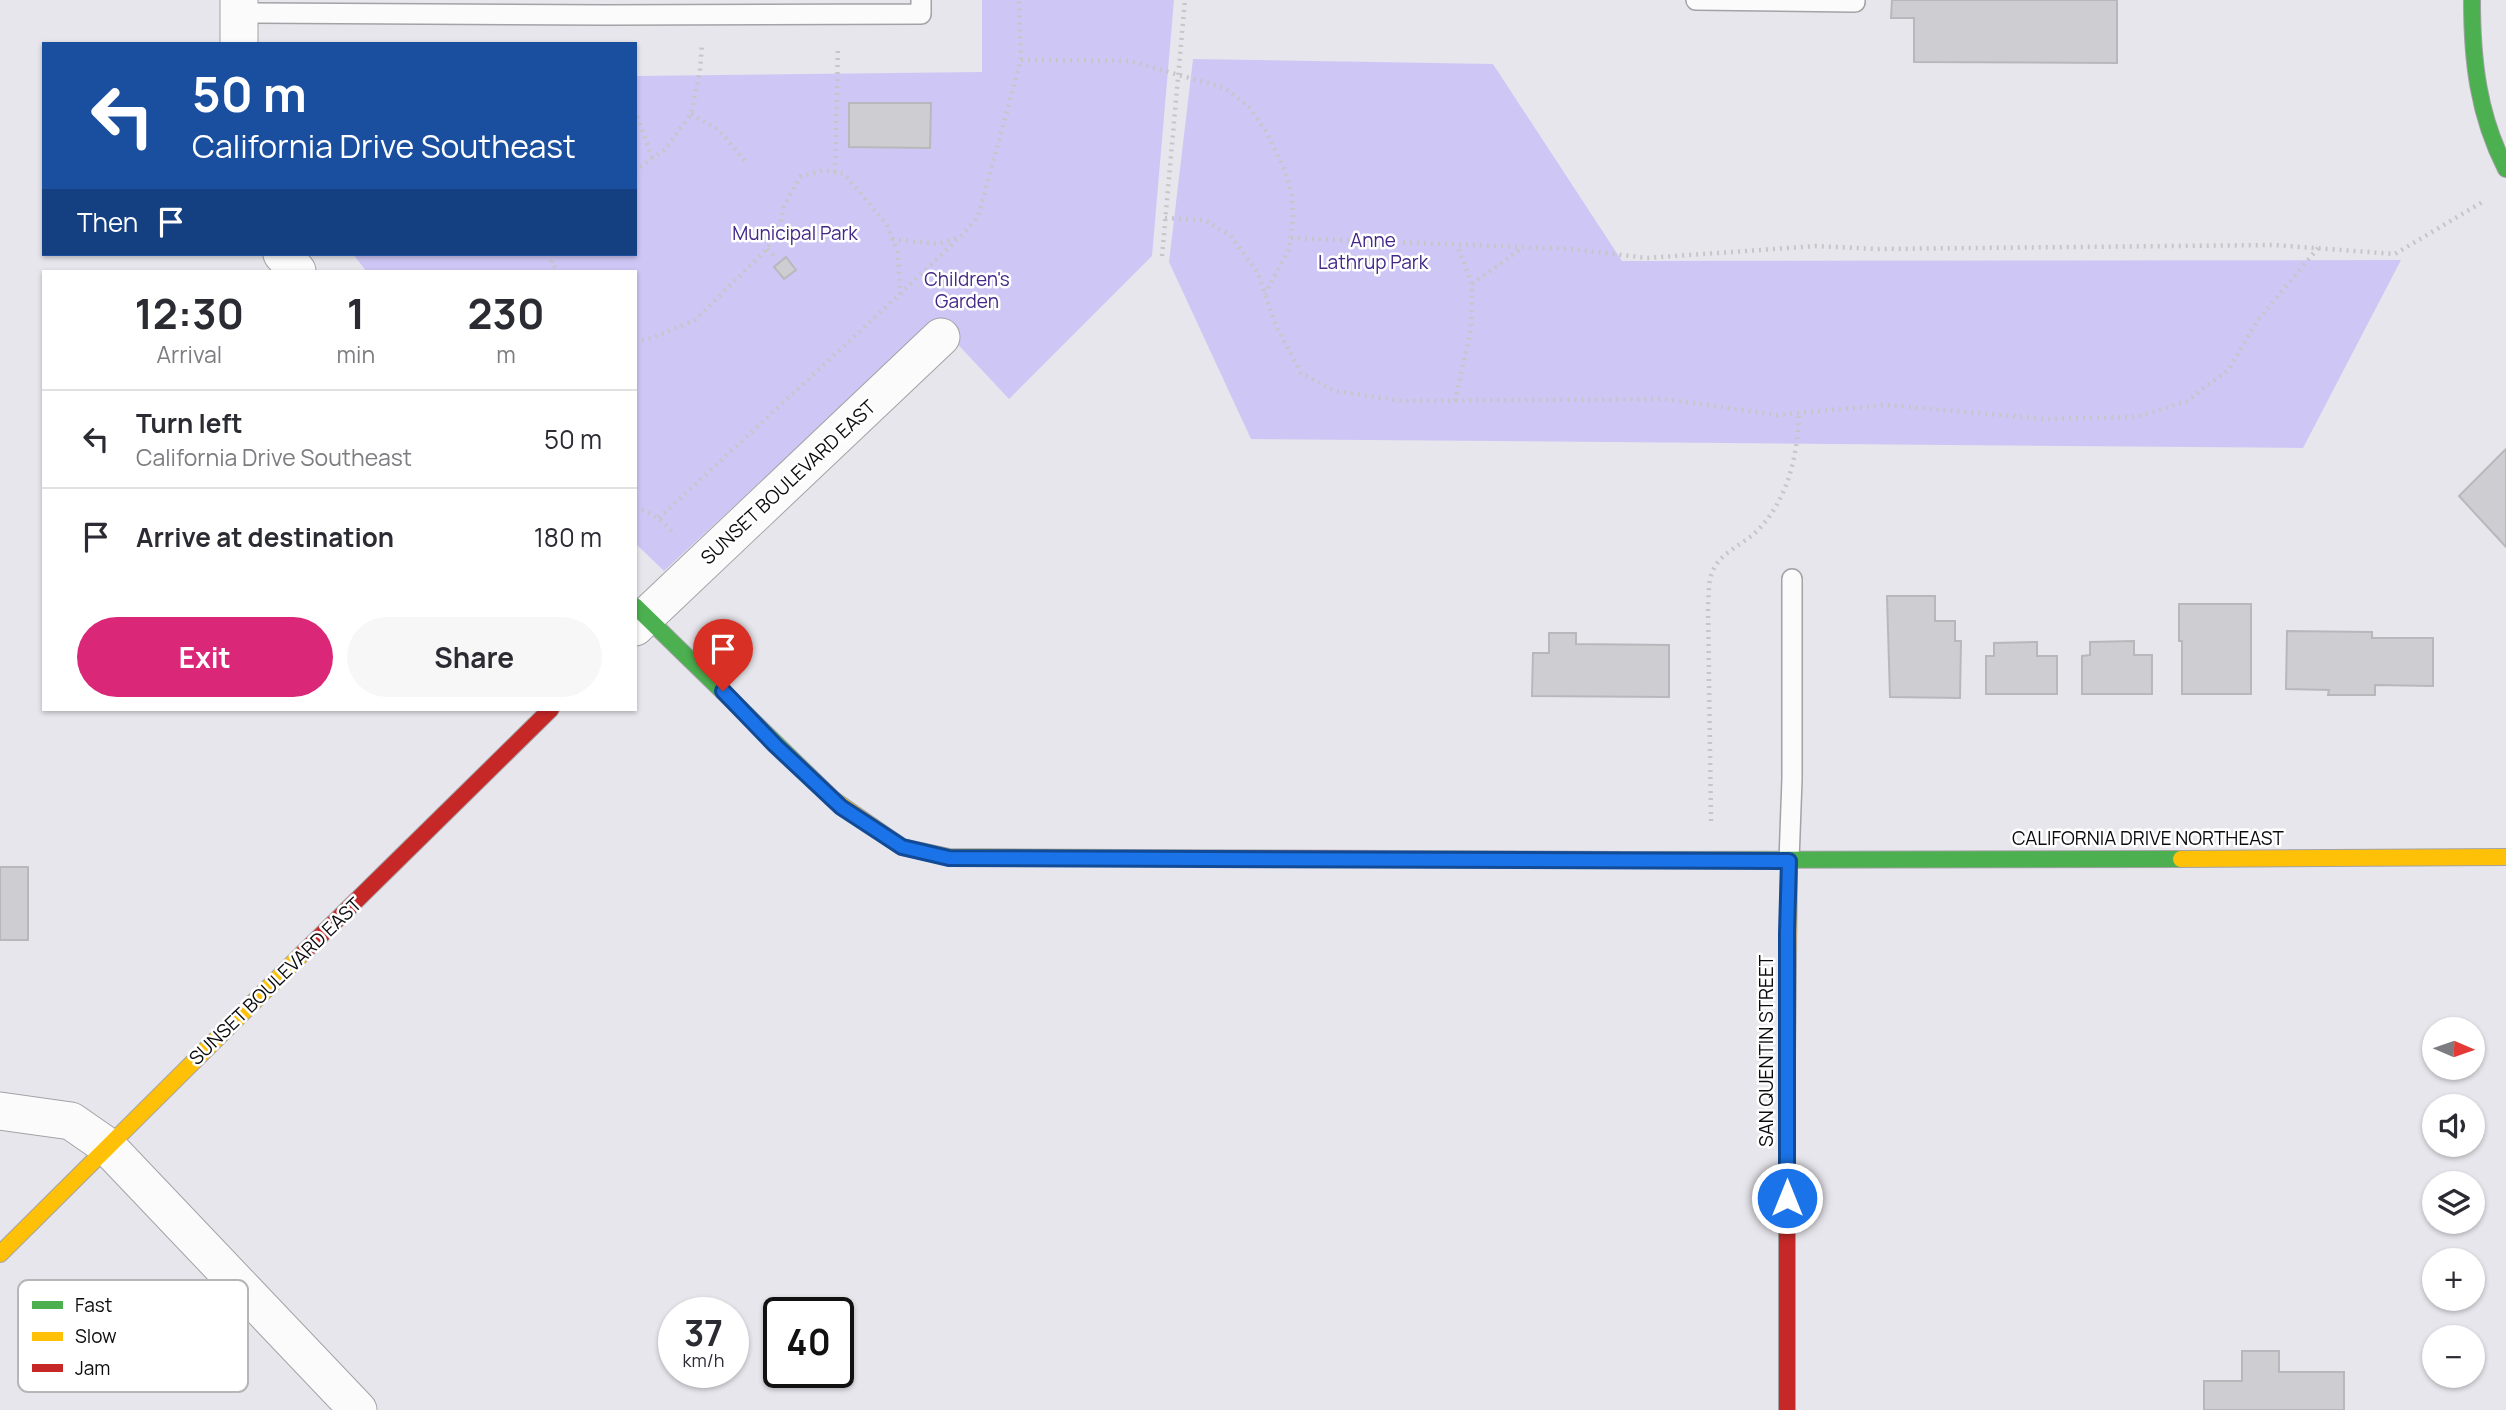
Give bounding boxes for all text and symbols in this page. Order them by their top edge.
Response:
text: 50 m [192,60,307,127]
icon: left [77,70,168,161]
text: California Drive Southeast [192,124,576,168]
icon: arrive [152,203,190,241]
text: Then [77,204,138,240]
park label: Municipal Park [732,220,858,246]
park label: Anne Lathrup Park [1318,227,1429,275]
park label: Children's Garden [924,266,1010,314]
text: 12:30 [134,284,244,342]
text: 1 [347,284,365,342]
text: 230 [468,284,545,342]
text: Arrival [156,338,222,370]
text: min [337,338,375,370]
text: m [496,338,516,370]
street label: SUNSET BOULEVARD EAST [695,393,882,570]
text: Turn left [136,405,243,441]
icon: left [77,420,115,458]
text: 50 m [544,421,602,457]
text: California Drive Southeast [136,441,412,473]
icon: arrive [77,518,115,556]
text: Arrive at destination [136,519,394,555]
text: 180 m [534,519,602,555]
button: Exit [77,617,333,697]
button: Share [347,617,602,697]
pin [693,619,753,691]
icon: arrive [704,630,742,668]
street label: CALIFORNIA DRIVE NORTHEAST [2012,825,2285,851]
street label: SUNSET BOULEVARD EAST [183,891,367,1070]
street label: SAN QUENTIN STREET [1753,954,1779,1147]
north arrow [2422,1017,2485,1080]
map controls [2422,1017,2485,1388]
button: sound [2422,1094,2485,1157]
position arrow [1750,1161,1824,1235]
button: layers [2422,1171,2485,1234]
button: + [2422,1248,2485,1311]
legend [18,1280,248,1392]
text: Fast [75,1292,112,1318]
speed limit sign: 40 [763,1297,854,1388]
text: 37 [684,1309,723,1357]
text: Slow [75,1323,117,1349]
button: − [2422,1325,2485,1388]
text: km/h [683,1348,724,1372]
text: Jam [75,1355,110,1381]

